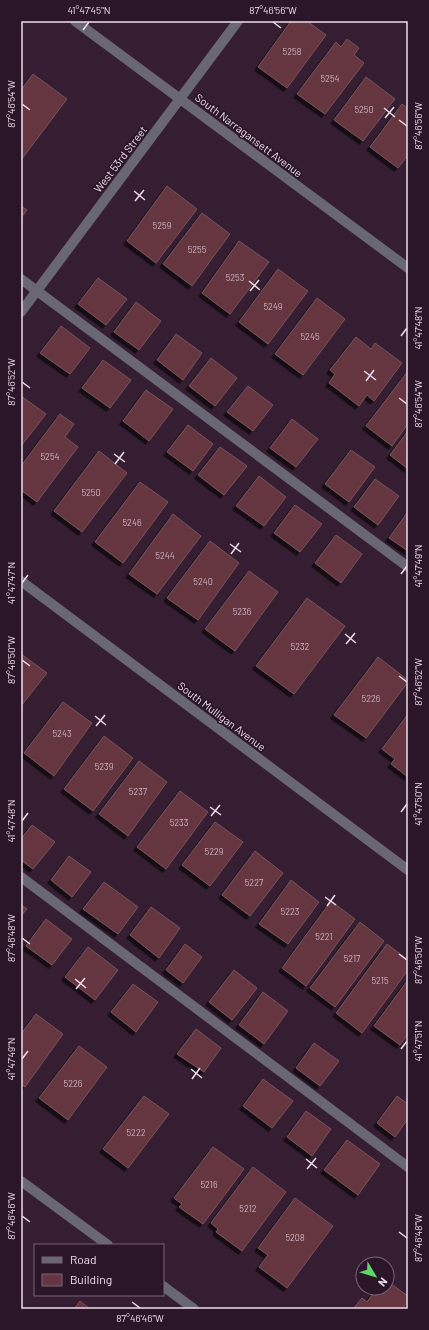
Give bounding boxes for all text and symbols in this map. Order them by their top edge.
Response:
text: 41°47'45"N [67,4,111,16]
text: 87°46'56"W [249,4,297,16]
house number: 5258 [283,46,302,57]
house number: 5254 [320,73,340,84]
text: 87°46'54"W [5,80,17,128]
street label: South Narragansett Avenue [193,90,305,180]
text: 87°46'56"W [412,102,424,150]
house number: 5250 [354,104,374,115]
street label: West 53rd Street [91,123,149,195]
house number: 5259 [153,220,172,231]
house number: 5255 [188,244,207,255]
house number: 5253 [226,272,245,283]
house number: 5249 [263,301,283,312]
text: 41°47'48"N [412,306,424,350]
house number: 5245 [300,331,320,342]
text: 87°46'52"W [5,358,17,406]
text: 87°46'54"W [412,380,424,428]
house number: 5254 [40,451,60,462]
house number: 5250 [81,487,101,498]
house number: 5246 [122,517,142,528]
text: 41°47'49"N [412,544,424,588]
house number: 5244 [155,550,175,561]
text: 41°47'47"N [5,562,17,604]
house number: 5240 [193,576,213,587]
house number: 5236 [233,606,252,617]
text: 87°46'50"W [5,636,17,684]
house number: 5232 [291,641,310,652]
text: 87°46'52"W [412,658,424,706]
street label: South Mulligan Avenue [175,679,269,753]
house number: 5226 [362,693,381,704]
house number: 5243 [52,728,72,739]
house number: 5239 [95,761,114,772]
text: 41°47'50"N [412,782,424,826]
house number: 5237 [129,786,148,797]
text: 41°47'48"N [5,799,17,843]
house number: 5233 [170,817,189,828]
house number: 5229 [205,846,224,857]
house number: 5227 [245,877,264,888]
house number: 5223 [281,906,300,917]
text: 87°46'48"W [5,914,17,962]
house number: 5221 [315,931,333,942]
text: 87°46'50"W [412,936,424,984]
house number: 5217 [344,953,361,964]
house number: 5215 [371,975,389,986]
text: 41°47'51"N [412,1021,424,1061]
text: 41°47'49"N [5,1037,17,1081]
house number: 5226 [64,1078,83,1089]
house number: 5222 [126,1127,146,1138]
house number: 5216 [200,1179,218,1190]
text: 87°46'46"W [5,1192,17,1240]
house number: 5212 [239,1203,257,1214]
text: 87°46'48"W [412,1214,424,1262]
house number: 5208 [285,1232,305,1243]
legend [34,1244,164,1296]
text: Road [70,1252,97,1266]
north arrow [355,1256,395,1296]
text: Building [70,1272,112,1286]
text: N [376,1276,391,1289]
text: 87°46'46"W [116,1312,164,1324]

